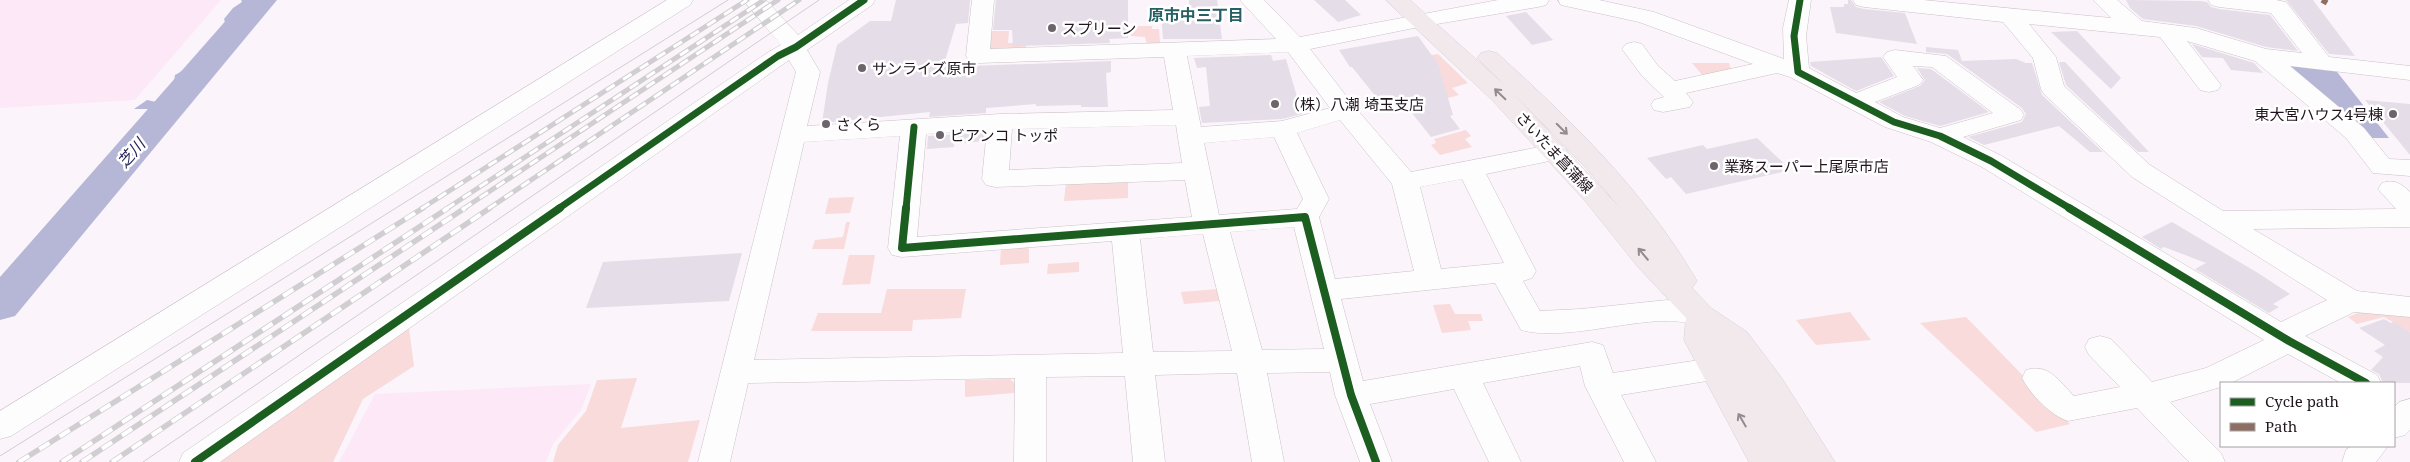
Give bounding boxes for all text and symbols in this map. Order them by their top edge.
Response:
district label: 原市中三丁目 [1148,4,1244,26]
place label: スプリーン [1062,18,1136,38]
marker: スプリーン [1046,22,1058,34]
place label: サンライズ原市 [872,58,977,78]
marker: サンライズ原市 [856,62,868,74]
one-way arrow [1494,88,1506,100]
place label: （株）八潮 埼玉支店 [1285,94,1424,114]
marker: （株）八潮 埼玉支店 [1269,98,1281,110]
place label: 東大宮ハウス4号棟 [2255,104,2383,124]
street label: さいたま菖蒲線 [1512,107,1598,197]
marker: 東大宮ハウス4号棟 [2387,108,2399,120]
place label: さくら [836,114,881,134]
marker: さくら [820,118,832,130]
one-way arrow [1556,123,1569,135]
place label: ビアンコ トッポ [950,125,1058,145]
marker: ビアンコ トッポ [934,129,946,141]
water label: 芝川 [112,132,151,172]
place label: 業務スーパー上尾原市店 [1724,156,1889,176]
marker: 業務スーパー上尾原市店 [1708,160,1720,172]
one-way arrow [1638,248,1649,261]
legend [2220,382,2395,447]
text: Cycle path [2265,391,2340,411]
one-way arrow [1737,412,1747,427]
text: Path [2265,416,2298,436]

